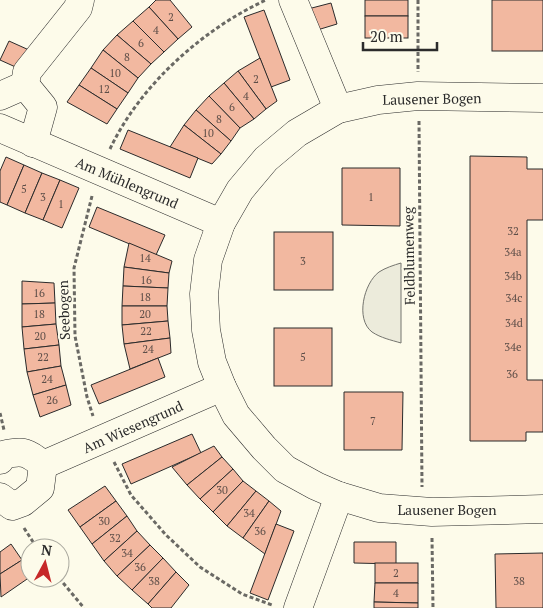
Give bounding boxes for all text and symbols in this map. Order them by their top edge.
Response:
house number: 2 [168,10,174,24]
scale bar [363,20,437,52]
house number: 4 [153,23,159,37]
text: 20 m [370,26,403,46]
house number: 6 [138,36,144,50]
house number: 8 [124,50,130,64]
house number: 10 [109,66,121,80]
house number: 2 [253,72,259,86]
house number: 12 [98,82,110,96]
street label: Lausener Bogen [382,88,482,109]
house number: 4 [243,89,249,103]
house number: 6 [229,100,235,114]
house number: 8 [216,112,222,126]
house number: 10 [202,126,214,140]
street label: Am Mühlengrund [73,152,182,213]
house number: 5 [21,182,27,196]
house number: 3 [40,190,46,204]
house number: 1 [368,190,374,204]
house number: 1 [58,197,64,211]
street label: Feldblumenweg [398,206,419,305]
house number: 32 [507,224,519,238]
house number: 34a [504,245,522,259]
house number: 14 [139,251,151,265]
house number: 3 [300,254,306,268]
house number: 34b [504,269,522,283]
house number: 16 [140,273,152,287]
street label: Seebogen [53,279,74,340]
house number: 16 [33,286,45,300]
house number: 18 [139,290,151,304]
house number: 34c [506,291,522,305]
house number: 18 [33,307,45,321]
house number: 20 [139,307,151,321]
house number: 34d [505,316,523,330]
house number: 22 [140,324,152,338]
house number: 20 [34,329,46,343]
house number: 34e [504,340,522,354]
house number: 24 [142,342,154,356]
house number: 22 [37,350,49,364]
house number: 5 [300,350,306,364]
house number: 36 [506,367,518,381]
house number: 24 [41,372,53,386]
house number: 26 [46,393,58,407]
street label: Am Wiesengrund [80,396,186,457]
house number: 7 [370,414,376,428]
house number: 30 [216,483,228,497]
street label: Lausener Bogen [397,500,497,519]
house number: 34 [243,506,255,520]
house number: 30 [98,514,110,528]
house number: 36 [254,524,266,538]
house number: 32 [109,531,121,545]
north arrow [20,538,70,588]
text: N [40,540,53,560]
house number: 34 [121,546,133,560]
house number: 36 [134,560,146,574]
house number: 2 [393,566,399,580]
house number: 38 [148,574,160,588]
house number: 38 [513,574,525,588]
house number: 4 [393,586,399,600]

